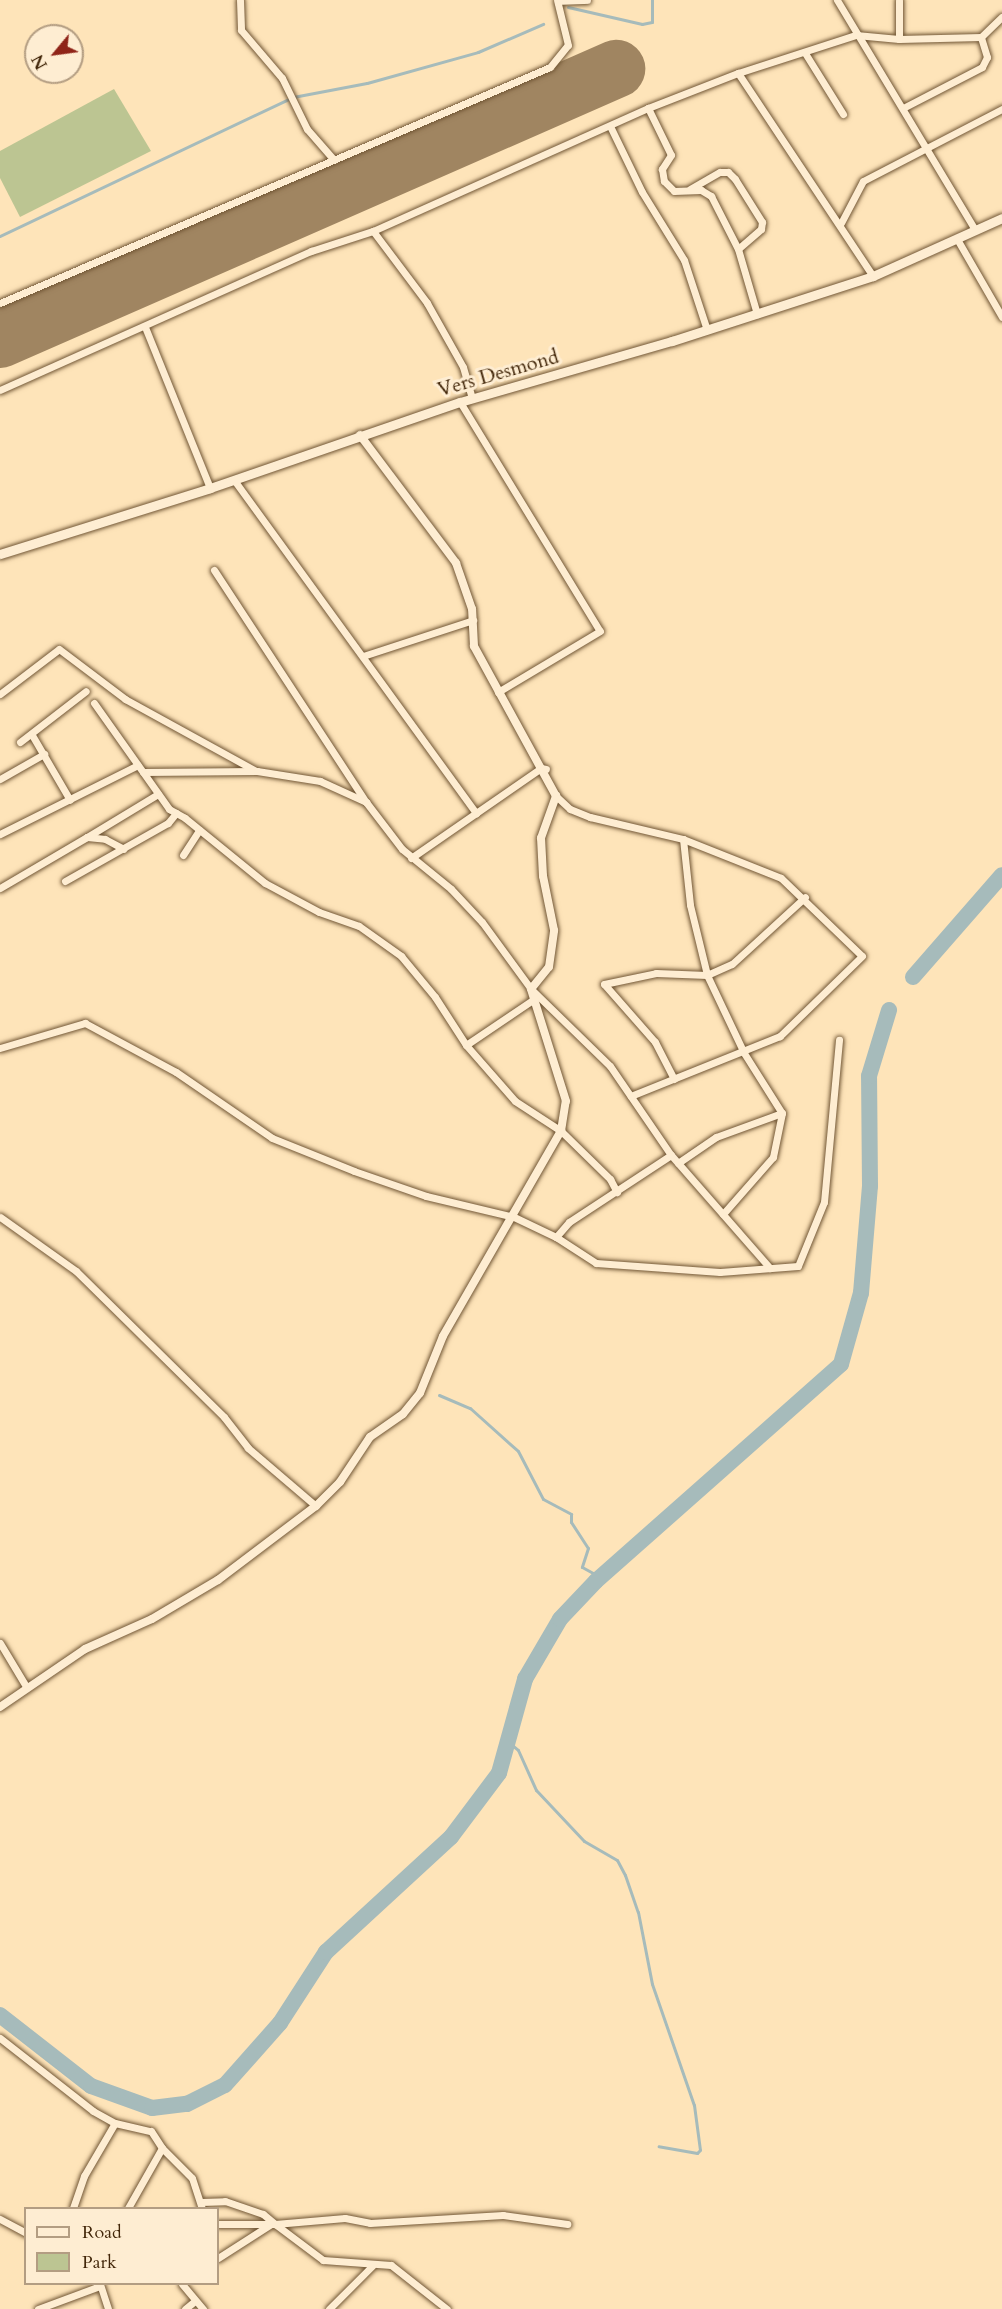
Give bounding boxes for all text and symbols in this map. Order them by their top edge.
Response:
north arrow [24,24,84,84]
text: N [27,50,53,73]
street label: Vers Desmond [435,344,561,402]
legend [24,2207,219,2285]
text: Road [82,2220,122,2245]
text: Park [82,2250,117,2275]

